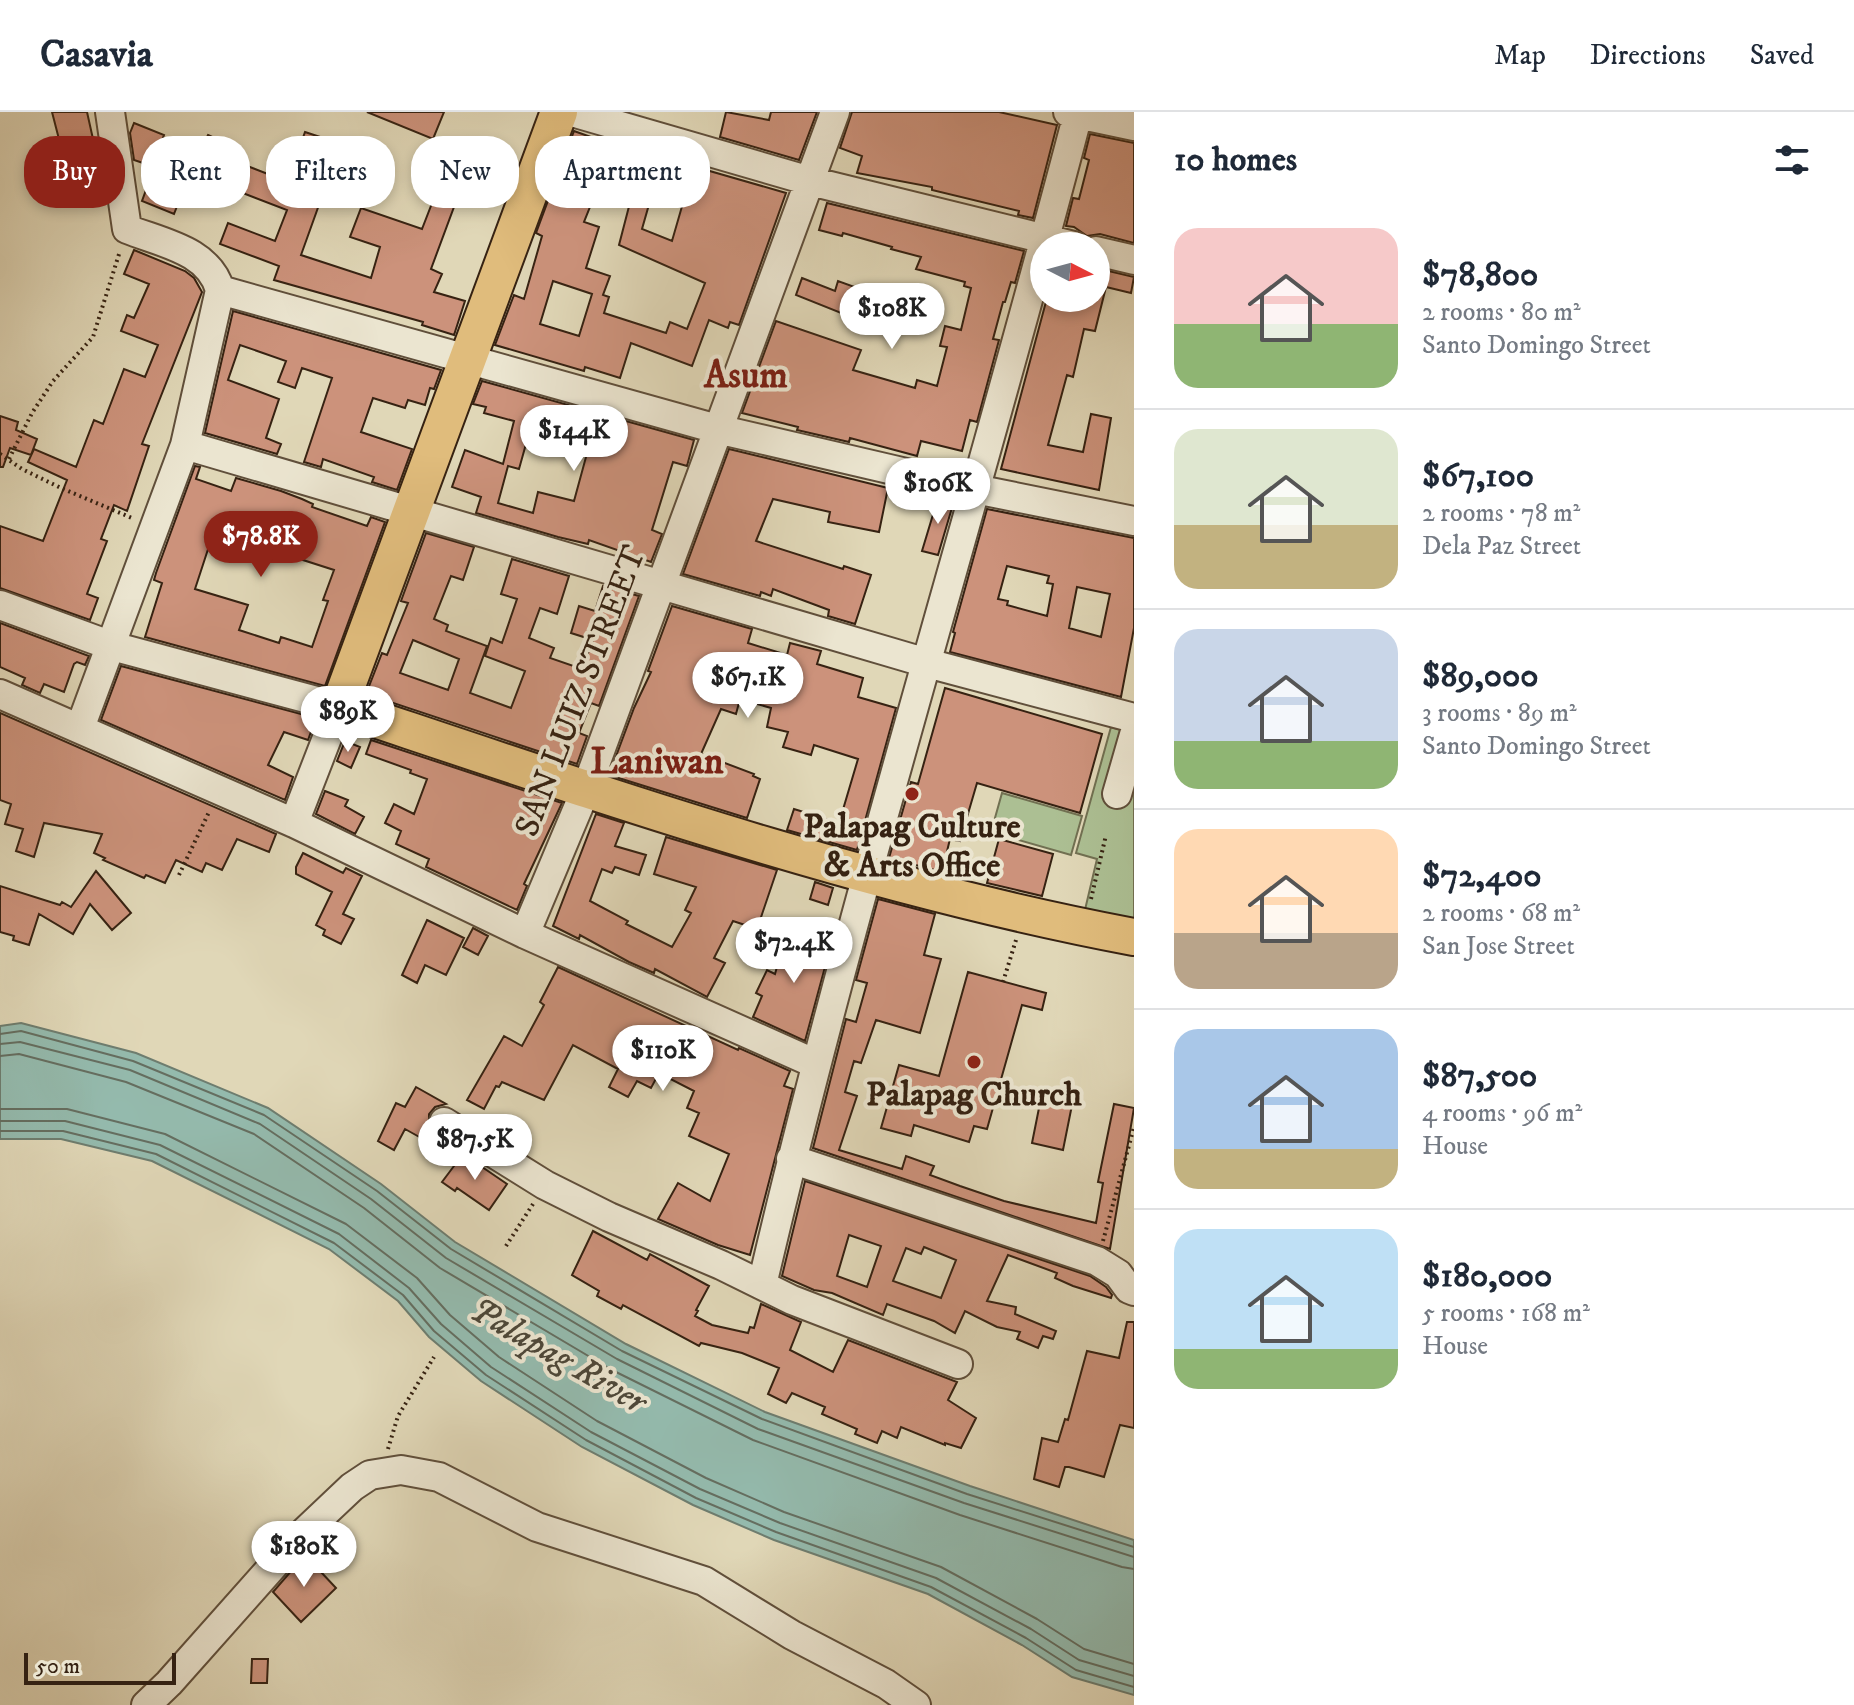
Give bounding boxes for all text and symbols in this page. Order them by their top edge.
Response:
text: Casavia [40,31,153,79]
text: Map [1494,38,1546,73]
text: Directions [1590,38,1706,73]
text: Saved [1750,38,1814,73]
chip: Buy [24,136,125,208]
chip: Rent [141,136,250,208]
chip: Filters [266,136,395,208]
chip: New [411,136,519,208]
chip: Apartment [535,136,710,208]
icon: filters [1770,138,1814,182]
text: 10 homes [1174,139,1297,181]
north arrow [1030,232,1110,312]
map controls [1030,232,1110,312]
text: $78,800 [1422,254,1538,296]
icon: home [1238,260,1334,356]
pin: $108K [836,283,948,351]
text: $108K [858,292,926,325]
text: 2 rooms · 80 m² [1422,296,1581,329]
text: Santo Domingo Street [1422,329,1651,362]
district label: Asum [703,352,788,400]
pin: $144K [518,405,630,473]
text: $144K [538,414,610,447]
text: $67,100 [1422,455,1534,497]
pin: $106K [882,458,994,526]
icon: home [1238,461,1334,557]
text: $106K [903,467,973,500]
text: 2 rooms · 78 m² [1422,497,1580,530]
pin: $78.8K [196,511,326,579]
text: $78.8K [222,520,300,553]
text: Dela Paz Street [1422,530,1581,563]
street label: SAN LUIZ STREET [506,539,656,842]
pin: $67.1K [683,652,813,720]
text: $89,000 [1422,655,1539,697]
text: $67.1K [710,661,786,694]
icon: home [1238,661,1334,757]
pin: $89K [301,686,395,754]
text: $89K [319,695,377,728]
text: 3 rooms · 89 m² [1422,697,1577,730]
text: Santo Domingo Street [1422,730,1651,763]
district label: Laniwan [590,738,724,786]
marker: Palapag Culture & Arts Office [903,785,921,803]
place label: Palapag Culture & Arts Office [803,806,1021,887]
text: $72,400 [1422,855,1542,897]
icon: home [1238,861,1334,957]
text: 2 rooms · 68 m² [1422,897,1580,930]
pin: $72.4K [729,917,859,985]
text: $72.4K [754,926,834,959]
text: San Jose Street [1422,930,1575,963]
pin: $110K [607,1025,719,1093]
text: $110K [630,1034,696,1067]
marker: Palapag Church [965,1053,983,1071]
text: $87,500 [1422,1055,1537,1097]
icon: home [1238,1061,1334,1157]
place label: Palapag Church [866,1074,1082,1116]
text: 4 rooms · 96 m² [1422,1097,1582,1130]
pin: $87.5K [410,1114,540,1182]
text: $87.5K [436,1123,514,1156]
text: House [1422,1130,1488,1163]
text: $180,000 [1422,1255,1552,1297]
icon: home [1238,1261,1334,1357]
water label: Palapag River [462,1287,657,1426]
text: 5 rooms · 168 m² [1422,1297,1590,1330]
text: House [1422,1330,1488,1363]
pin: $180K [248,1521,360,1589]
text: $180K [270,1530,339,1563]
scale bar [24,1649,176,1685]
text: 50 m [36,1653,80,1680]

